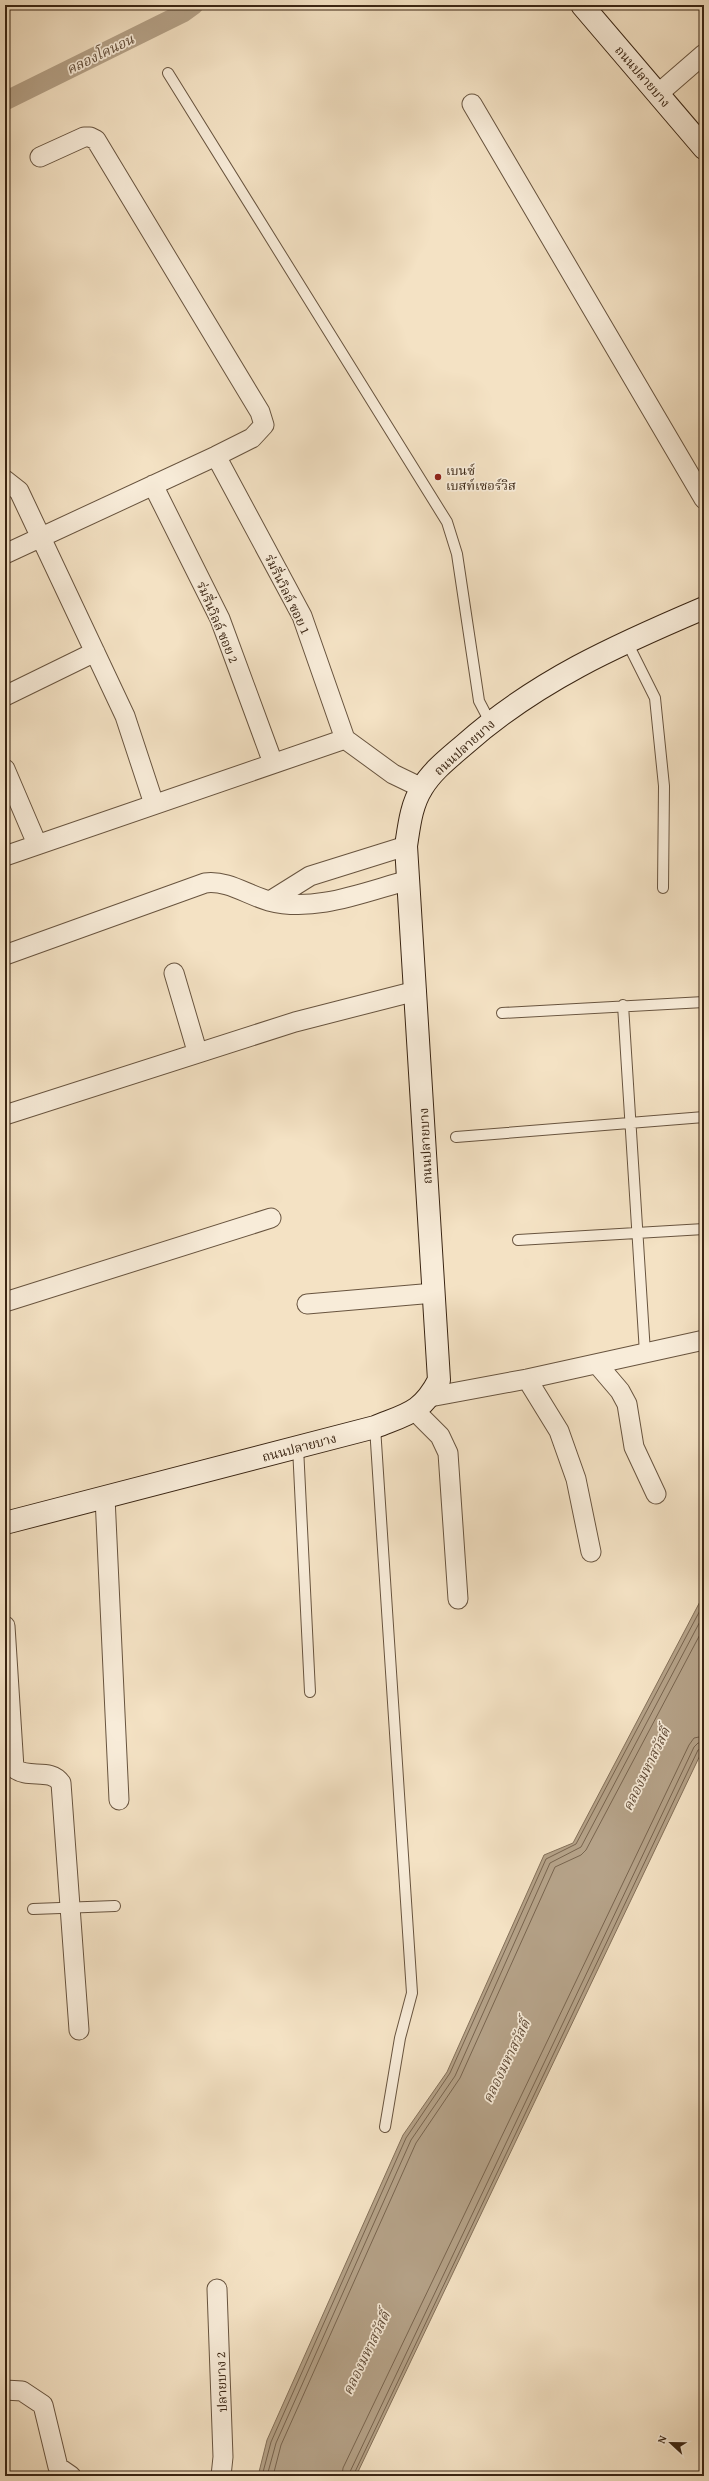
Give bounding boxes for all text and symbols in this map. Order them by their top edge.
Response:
water label: คลองโคนอน [63,29,138,79]
street label: ถนนปลายบาง [610,41,675,111]
place label: เบนซ์ เบสท์เซอร์วิส [446,461,516,495]
marker: เบนซ์ เบสท์เซอร์วิส [433,472,443,482]
street label: ร่มรื่นวิลล์ ซอย 1 [260,551,315,637]
street label: ร่มรื่นวิลล์ ซอย 2 [192,578,243,666]
street label: ถนนปลายบาง [430,715,499,780]
street label: ถนนปลายบาง [414,1107,437,1185]
street label: ถนนปลายบาง [260,1428,338,1467]
water label: คลองมหาสวัสดิ์ [617,1720,677,1814]
water label: คลองมหาสวัสดิ์ [477,2012,537,2106]
water label: คลองมหาสวัสดิ์ [337,2304,397,2398]
street label: ปลายบาง 2 [211,2351,232,2412]
north arrow [651,2423,691,2463]
text: N [653,2432,671,2446]

